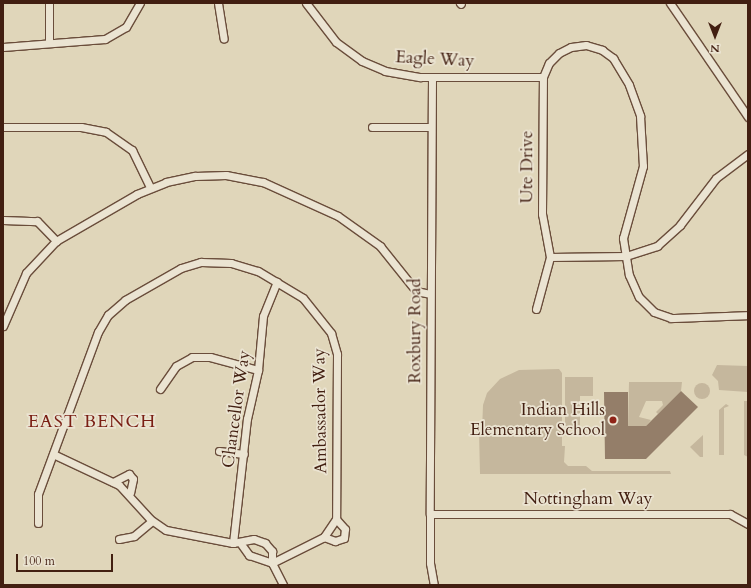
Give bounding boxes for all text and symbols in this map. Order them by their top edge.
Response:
north arrow [695,16,735,56]
text: N [710,41,720,56]
street label: Eagle Way [395,47,475,71]
street label: Ute Drive [517,131,537,203]
street label: Roxbury Road [405,279,425,383]
street label: Ambassador Way [309,348,331,474]
street label: Chancellor Way [218,349,254,469]
place label: Indian Hills Elementary School [470,400,605,440]
district label: EAST BENCH [28,411,156,433]
marker: Indian Hills Elementary School [608,415,618,425]
street label: Nottingham Way [523,489,653,509]
scale bar [18,546,115,572]
text: 100 m [23,553,55,569]

